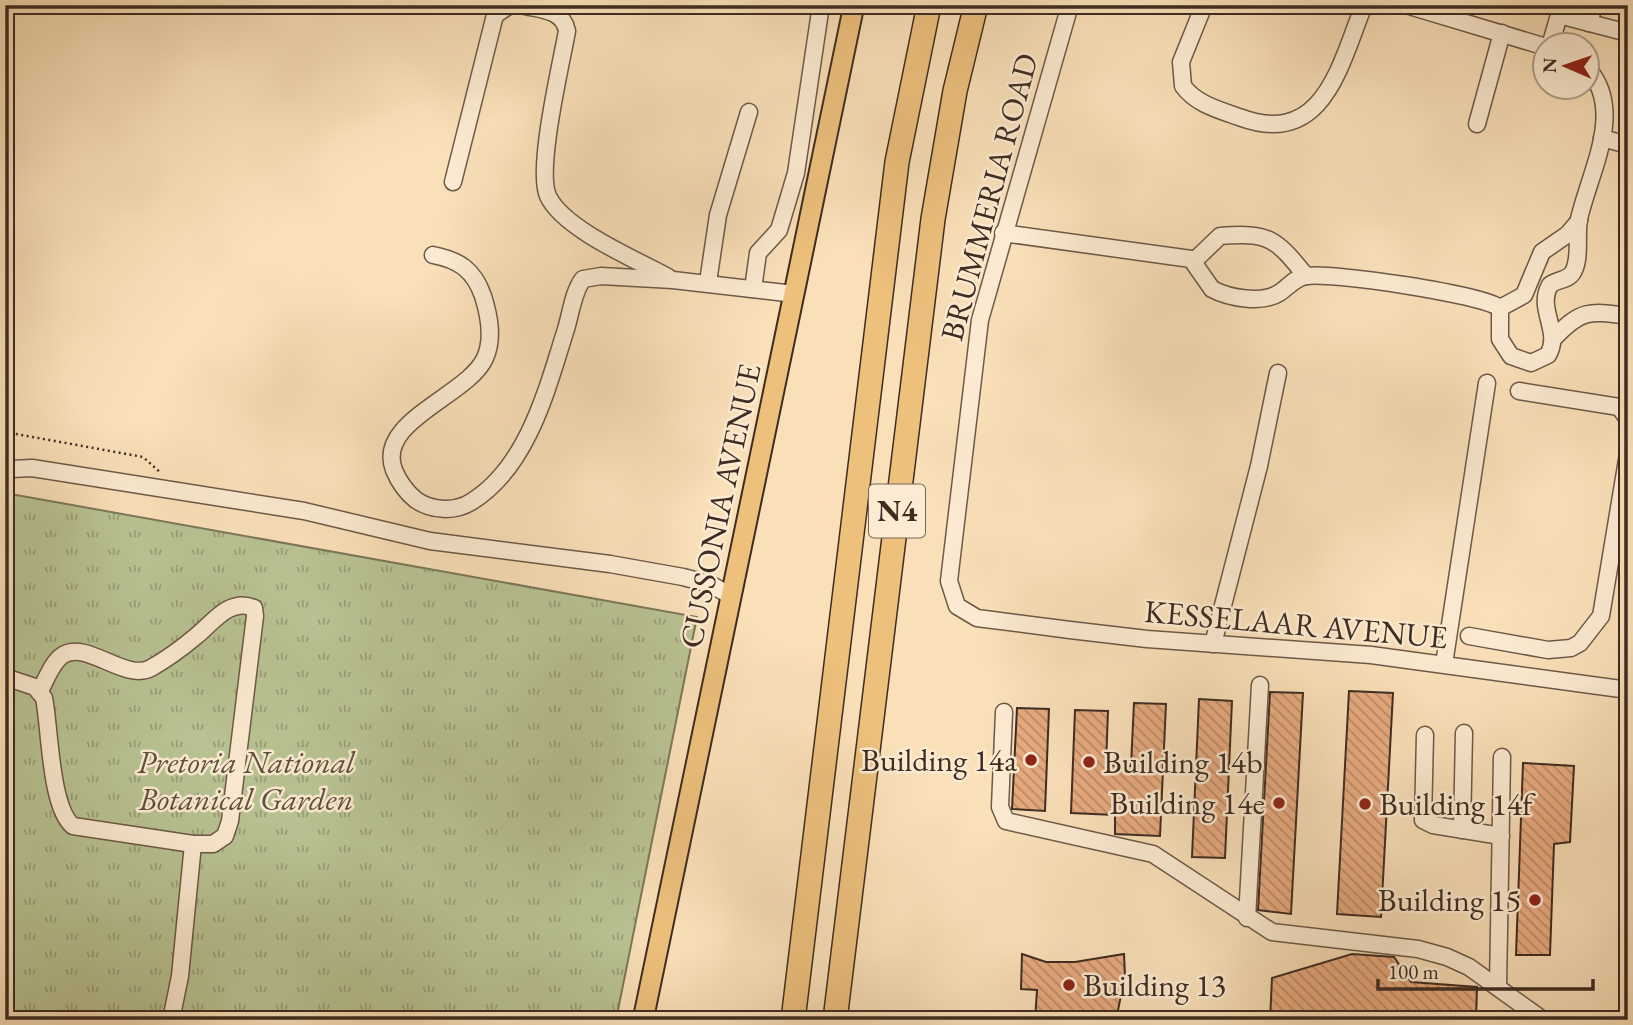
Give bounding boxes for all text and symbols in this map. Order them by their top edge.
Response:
north arrow [1532,32,1602,102]
street label: BRUMMERIA ROAD [930,49,1048,345]
text: N [1537,57,1562,74]
street label: CUSSONIA AVENUE [669,360,771,652]
road number: N4 [869,484,925,538]
street label: KESSELAAR AVENUE [1143,590,1449,658]
place label: Building 14a [861,739,1017,781]
park label: Pretoria National Botanical Garden [137,741,356,820]
place label: Building 14b [1103,741,1263,783]
marker: Building 14a [1023,752,1039,768]
marker: Building 14b [1081,754,1097,770]
place label: Building 14e [1109,782,1265,824]
place label: Building 14f [1379,783,1536,825]
marker: Building 14e [1271,795,1287,811]
marker: Building 14f [1357,796,1373,812]
place label: Building 15 [1378,879,1521,921]
marker: Building 15 [1527,892,1543,908]
scale bar [1378,948,1593,992]
text: 100 m [1388,958,1439,985]
place label: Building 13 [1083,964,1226,1006]
marker: Building 13 [1061,977,1077,993]

